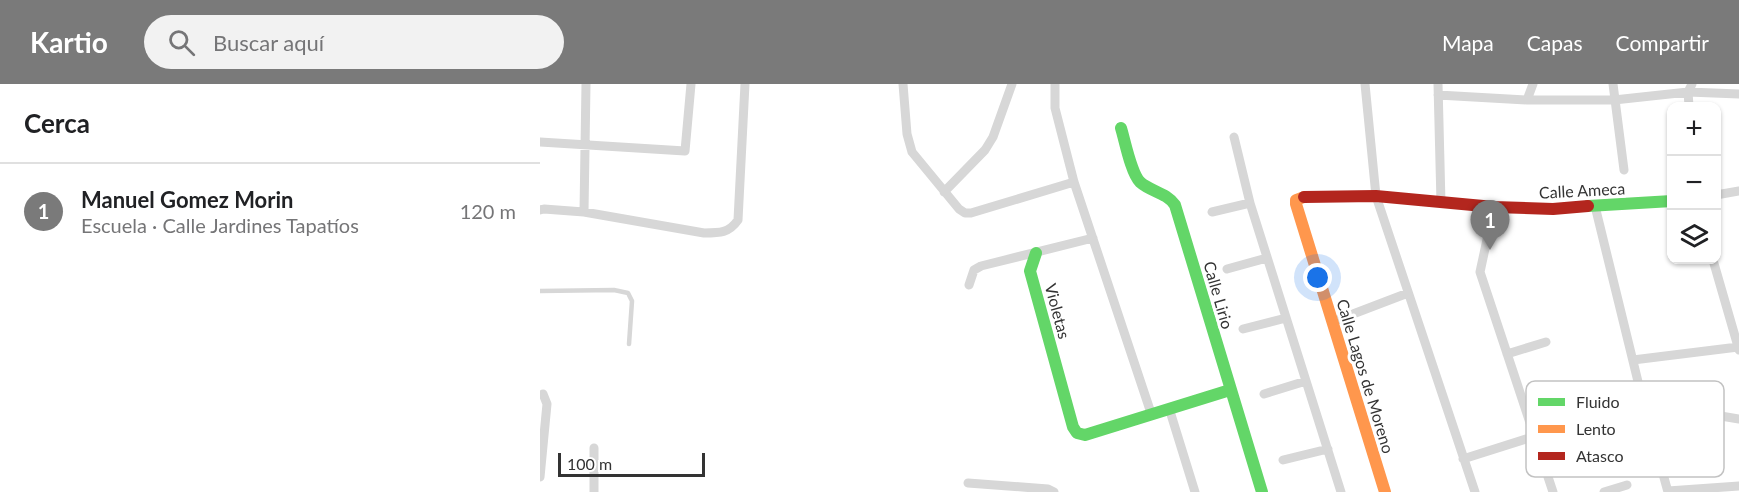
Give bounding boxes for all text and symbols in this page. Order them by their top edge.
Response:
search box [144,15,564,69]
text: Kartio [30,25,108,59]
icon: search [165,26,198,59]
text: Buscar aquí [213,29,324,56]
text: Mapa [1442,30,1494,55]
text: Capas [1527,30,1583,55]
text: Compartir [1616,30,1709,55]
map controls [1667,102,1721,264]
button: + [1667,102,1721,156]
text: Cerca [24,107,90,139]
button: − [1667,156,1721,210]
street label: Calle Ameca [1538,178,1626,202]
text: Manuel Gomez Morin [81,186,293,213]
text: 1 [38,199,49,223]
text: 120 m [460,199,516,223]
pin: 1 [1470,200,1510,250]
button: layers [1667,210,1721,264]
text: Escuela · Calle Jardines Tapatíos [81,213,359,237]
street label: Calle Lirio [1200,259,1238,331]
your location [1303,263,1332,292]
street label: Violetas [1042,281,1075,341]
street label: Calle Lagos de Moreno [1333,297,1399,455]
legend [1526,381,1724,477]
text: Fluido [1576,392,1619,411]
text: Lento [1576,419,1616,438]
text: Atasco [1576,446,1624,465]
scale bar [558,450,705,478]
text: 100 m [567,454,612,473]

